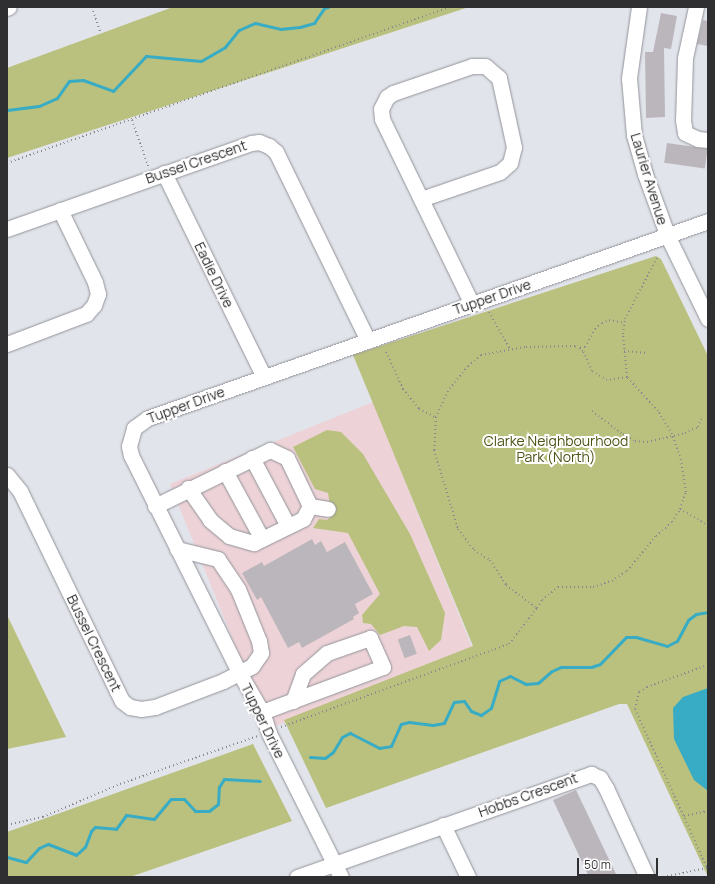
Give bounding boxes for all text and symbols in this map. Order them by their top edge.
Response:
street label: Laurier Avenue [627,131,671,227]
street label: Bussel Crescent [143,137,249,187]
street label: Eadie Drive [191,239,237,311]
street label: Tupper Drive [451,276,533,318]
street label: Tupper Drive [145,383,227,427]
park label: Clarke Neighbourhood Park (North) [484,433,628,466]
street label: Bussel Crescent [63,592,125,694]
street label: Tupper Drive [238,681,288,761]
street label: Hobbs Crescent [476,769,580,821]
scale bar [579,850,660,876]
text: 50 m [584,856,611,873]

